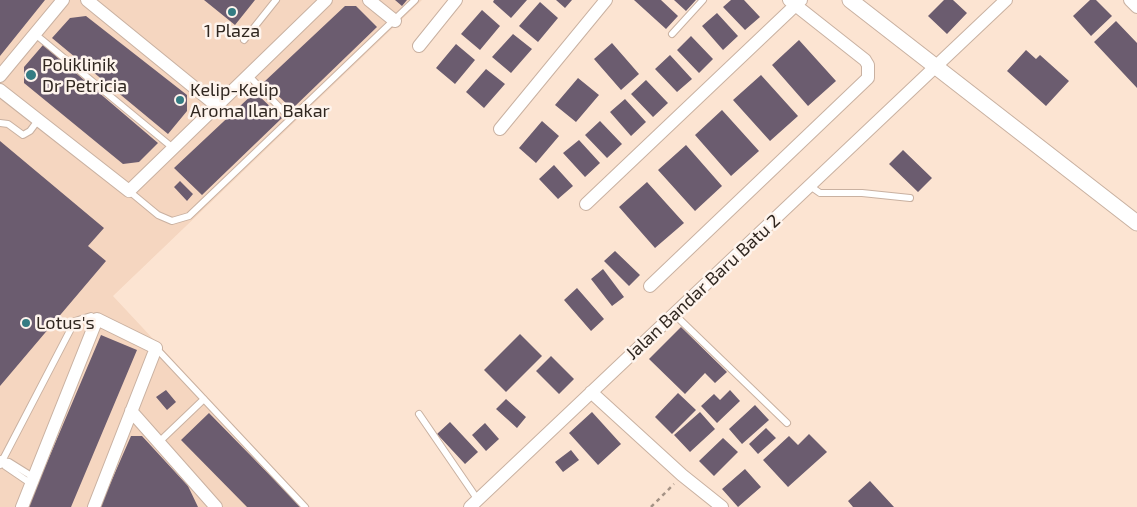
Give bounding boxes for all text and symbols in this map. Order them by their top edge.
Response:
marker: 1 Plaza [226,6,238,18]
place label: 1 Plaza [204,20,260,42]
place label: Poliklinik Dr Petricia [42,54,127,96]
marker: Poliklinik Dr Petricia [24,68,38,82]
place label: Kelip-Kelip Aroma Ilan Bakar [190,79,330,122]
marker: Kelip-Kelip Aroma Ilan Bakar [174,94,186,106]
street label: Jalan Bandar Baru Batu 2 [621,210,785,364]
place label: Lotus's [36,312,95,334]
marker: Lotus's [20,317,32,329]

